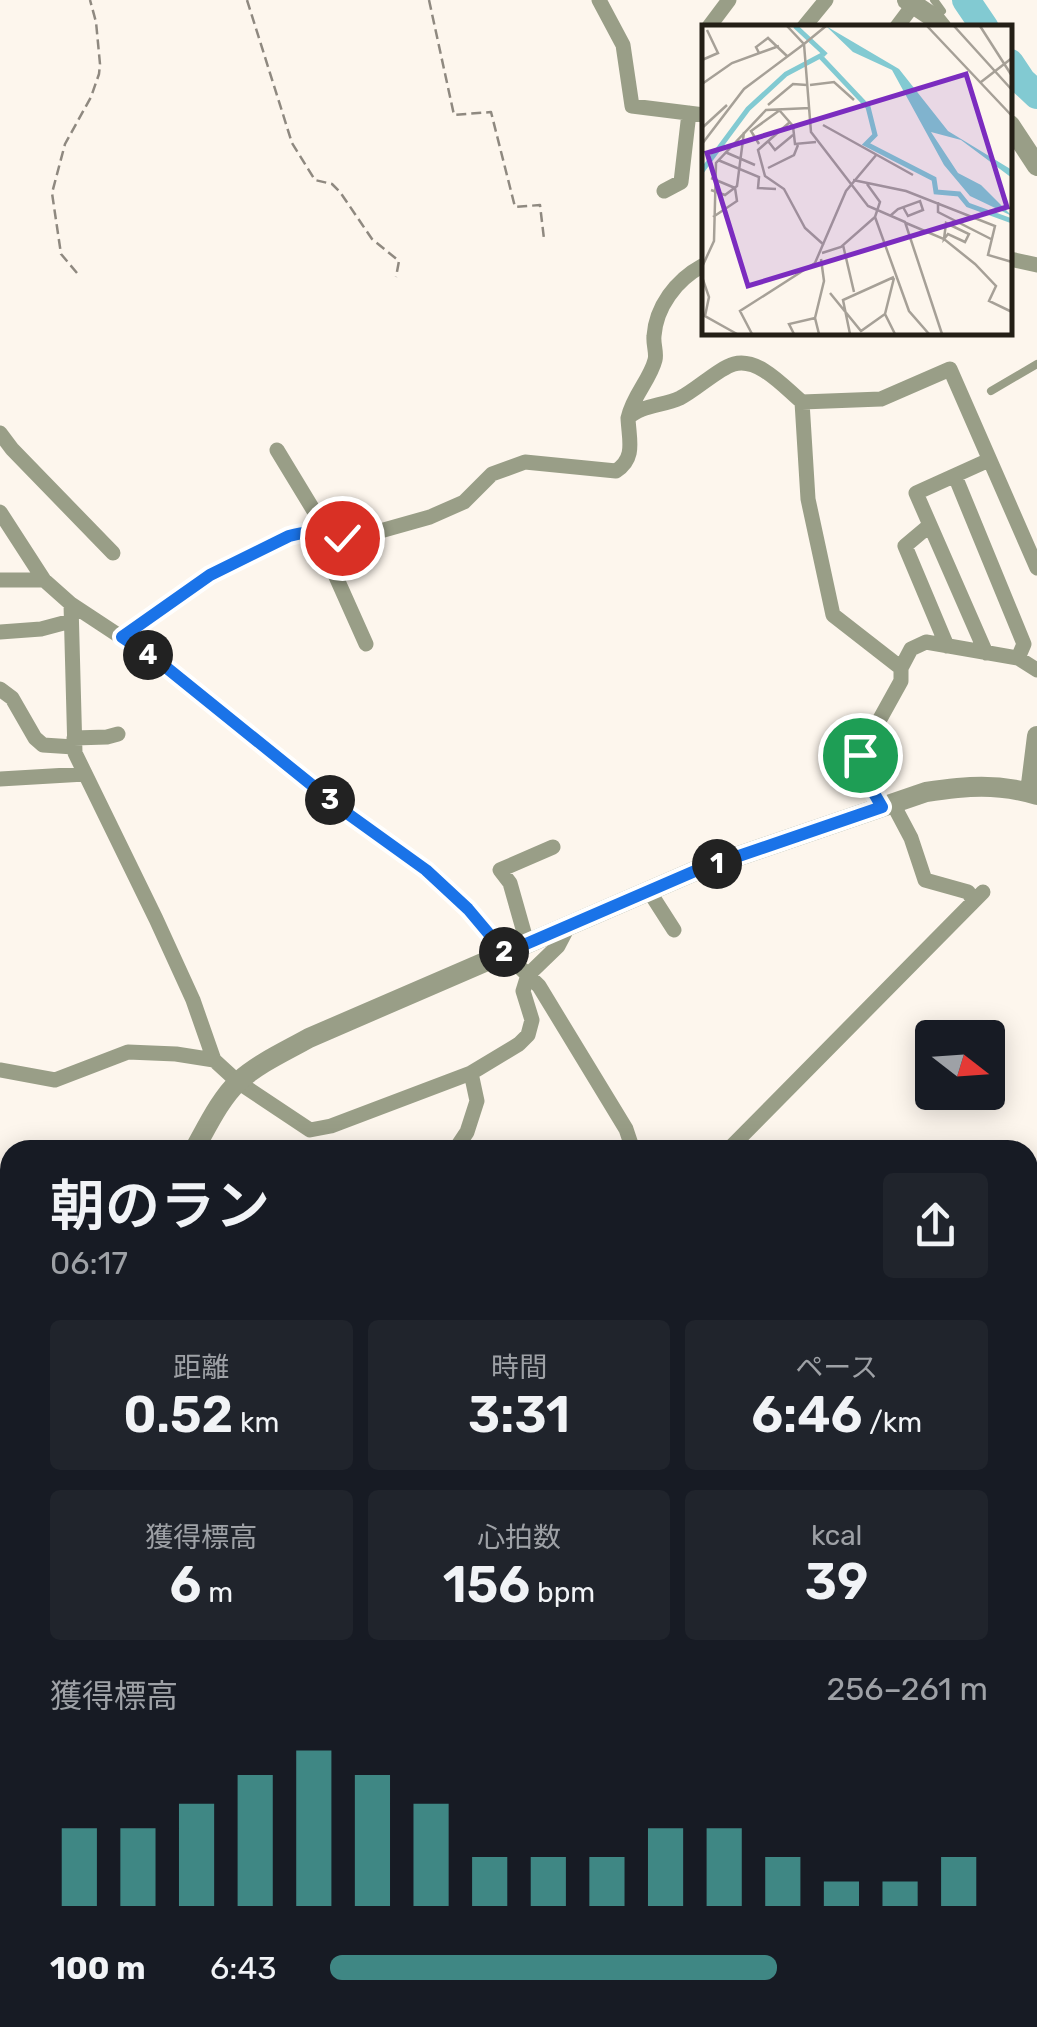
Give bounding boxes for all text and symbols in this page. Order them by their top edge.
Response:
inset map [702,25,1012,335]
pin [300,496,385,581]
icon: check [315,511,370,566]
pin: 4 [123,630,173,680]
text: 4 [138,638,158,671]
pin [818,713,903,798]
icon: arrive [833,728,888,783]
pin: 3 [305,775,355,825]
text: 3 [321,783,339,816]
pin: 1 [692,839,742,889]
text: 1 [710,847,724,880]
pin: 2 [479,927,529,977]
text: 2 [495,935,513,968]
north arrow [915,1020,1005,1110]
map controls [915,1020,1005,1110]
button: share [883,1173,988,1278]
text: 朝のラン [50,1174,270,1239]
text: 06:17 [50,1244,128,1282]
text: 距離 [173,1351,229,1384]
text: 時間 [491,1351,547,1384]
text: ペース [795,1351,878,1384]
text: 0.52 [123,1385,233,1445]
text: 3:31 [468,1385,570,1445]
text: 6:46 [751,1385,862,1445]
text: km [233,1406,279,1439]
text: /km [862,1406,922,1439]
text: kcal [811,1519,862,1552]
text: 獲得標高 [145,1521,257,1554]
text: 心拍数 [477,1521,561,1554]
text: 39 [805,1552,868,1612]
text: 6 [169,1555,201,1615]
text: 156 [443,1555,530,1615]
text: m [201,1576,233,1609]
text: bpm [530,1576,595,1609]
text: 256–261 m [827,1670,988,1708]
text: 獲得標高 [50,1677,178,1715]
text: 100 m [50,1949,146,1987]
text: 6:43 [210,1949,277,1987]

